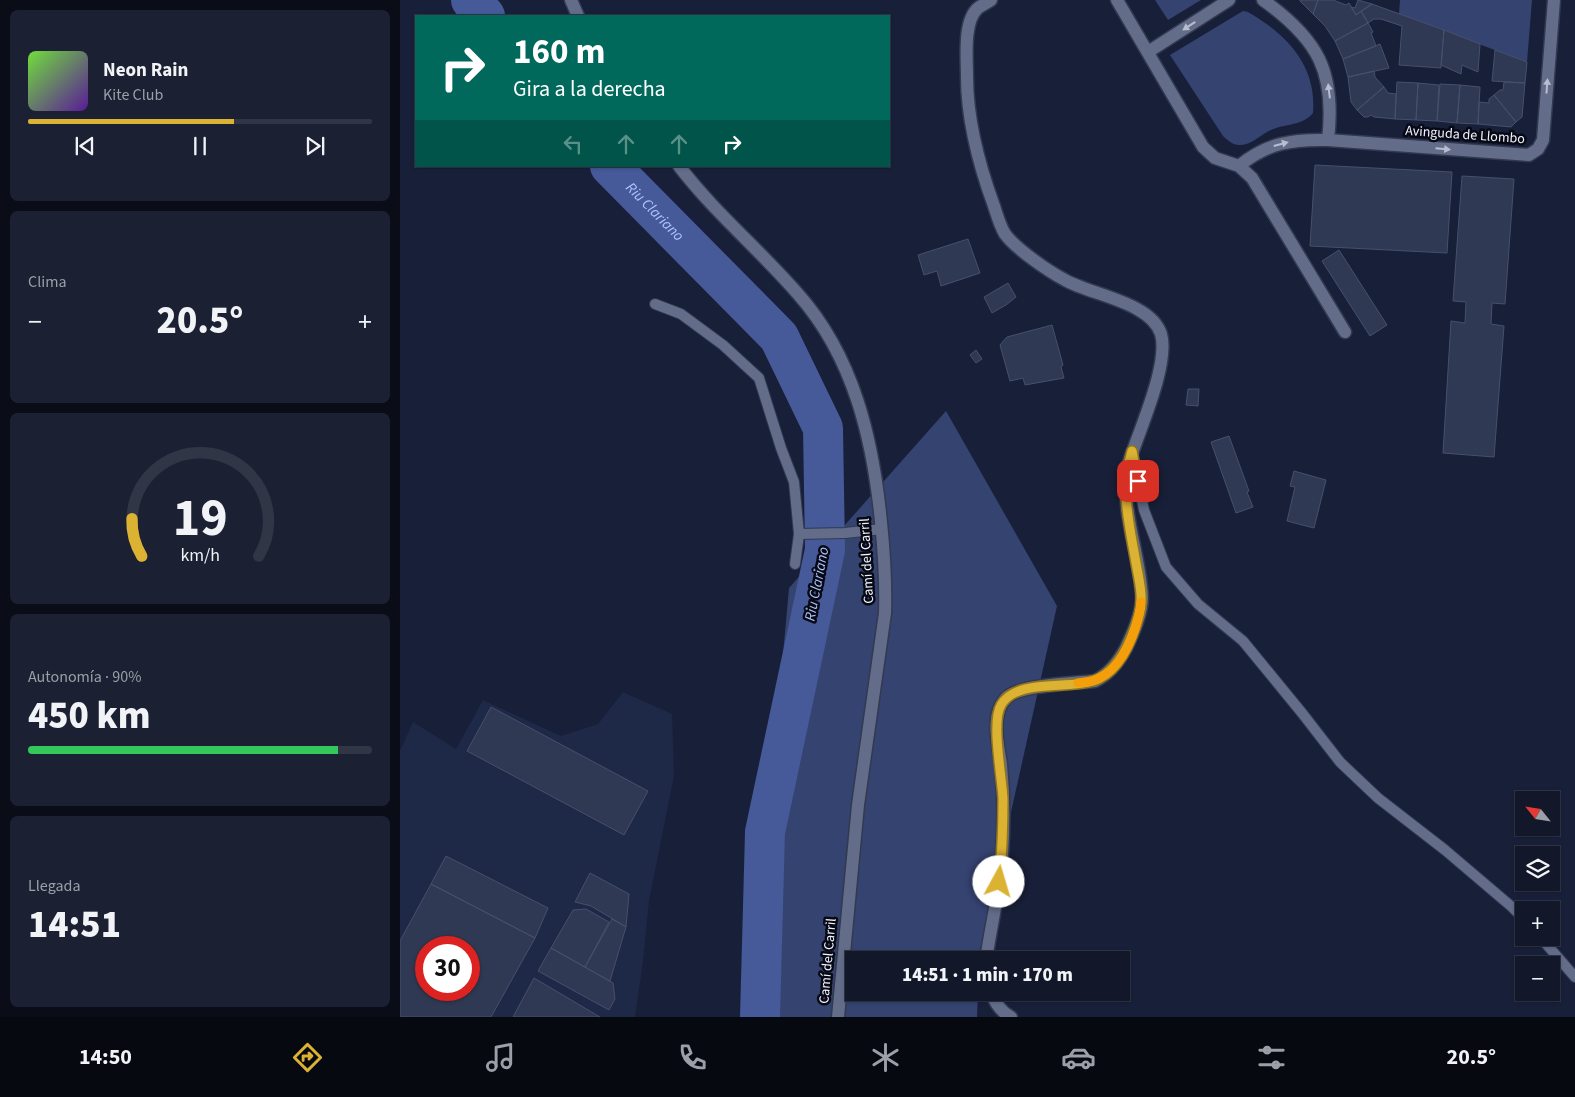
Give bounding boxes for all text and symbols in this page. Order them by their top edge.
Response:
one-way arrow [1182,21,1195,31]
text: 160 m [513,27,605,77]
icon: right [430,35,495,100]
text: Neon Rain [103,57,188,84]
text: Gira a la derecha [513,73,666,105]
one-way arrow [1544,77,1552,93]
one-way arrow [1324,83,1332,99]
text: Kite Club [103,84,163,106]
street label: Avinguda de Llombo [1405,121,1525,149]
icon: left [559,130,587,158]
icon: ahead [612,130,640,158]
icon: ahead [665,130,693,158]
icon: right [718,130,746,158]
icon: previous [71,132,99,160]
icon: pause [186,132,214,160]
icon: next [301,132,329,160]
one-way arrow [1274,139,1289,147]
one-way arrow [1435,145,1451,153]
water label: Riu Clariano [621,177,689,246]
text: Clima [28,271,66,293]
text: 20.5° [157,294,243,348]
text: − [28,302,42,342]
text: + [358,302,372,342]
pin [1117,460,1159,502]
icon: arrive [1124,467,1152,495]
text: 19 [173,482,227,556]
street label: Camí del Carril [855,517,879,604]
text: km/h [180,543,220,568]
water label: Riu Clariano [800,545,835,623]
text: Autonomía · 90% [28,666,141,688]
text: 450 km [28,689,150,743]
north arrow [1515,791,1560,836]
map controls [1515,791,1560,1001]
button: layers [1515,846,1560,891]
position arrow [972,855,1024,907]
text: Llegada [28,875,80,897]
text: 14:51 [28,898,121,952]
button: + [1515,901,1560,946]
street label: Camí del Carril [814,917,842,1005]
speed limit sign: 30 [415,936,480,1001]
button: − [1515,956,1560,1001]
text: 14:51 · 1 min · 170 m [902,962,1073,989]
icon: directions [290,1040,325,1075]
icon: music [483,1040,518,1075]
icon: phone [675,1040,710,1075]
icon: climate [868,1040,903,1075]
icon: car [1061,1040,1096,1075]
icon: filters [1254,1040,1289,1075]
text: 14:50 [79,1041,132,1073]
text: 20.5° [1447,1041,1496,1073]

